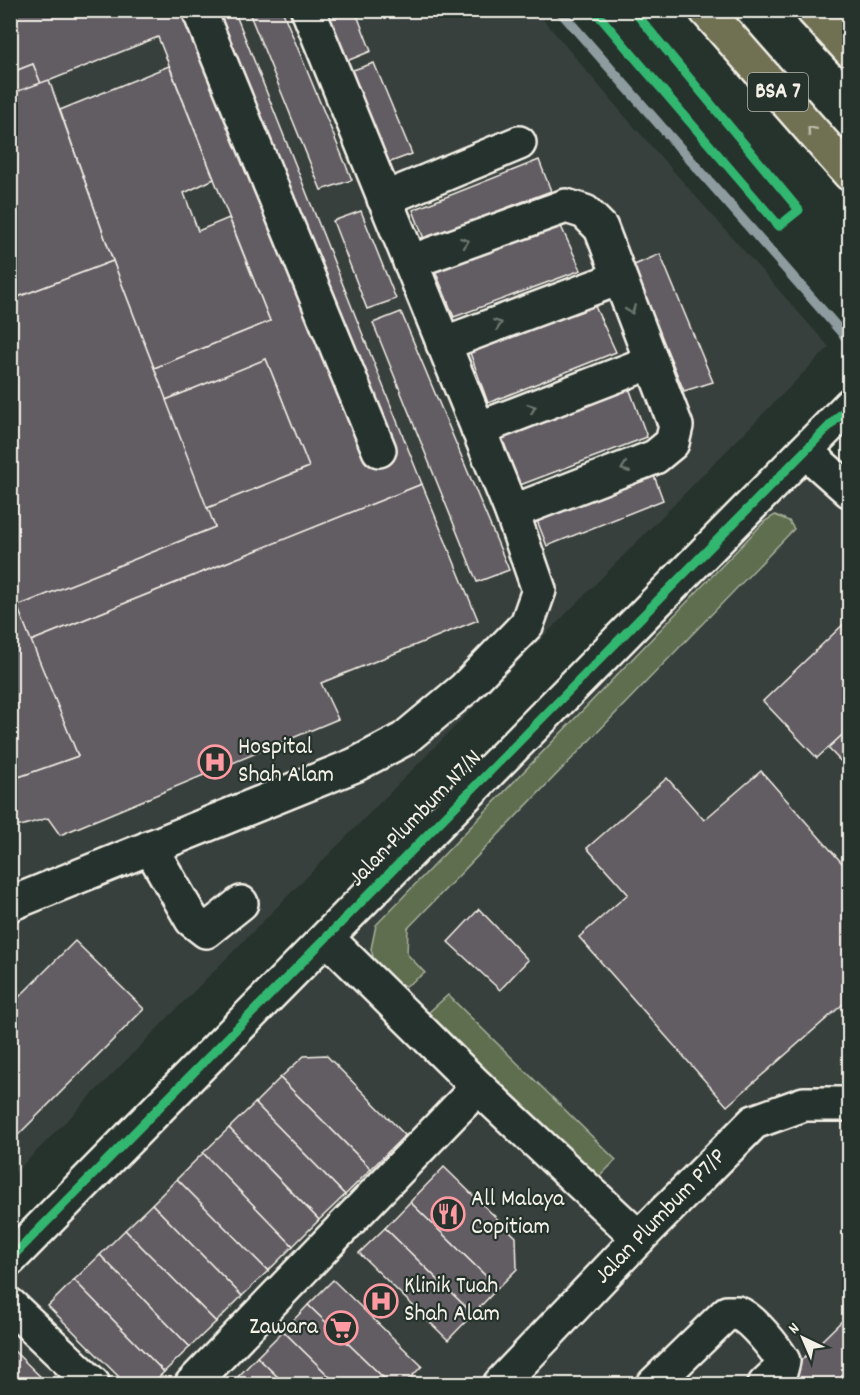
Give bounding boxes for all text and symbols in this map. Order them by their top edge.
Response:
road number: BSA 7 [748,73,808,111]
one-way arrow [807,126,818,137]
one-way arrow [459,237,470,250]
one-way arrow [624,304,637,315]
one-way arrow [492,318,503,331]
one-way arrow [526,403,537,416]
one-way arrow [621,461,632,473]
place label: Hospital Shah Alam [238,731,334,793]
street label: Jalan Plumbum N7/N [341,743,491,895]
hospital icon: Hospital Shah Alam [197,744,233,780]
street label: Jalan Plumbum P7/P [587,1141,735,1293]
place label: All Malaya Copitiam [471,1183,565,1245]
restaurant icon: All Malaya Copitiam [430,1196,466,1232]
place label: Klinik Tuah Shah Alam [404,1270,500,1332]
hospital icon: Klinik Tuah Shah Alam [363,1283,399,1319]
north arrow [773,1308,833,1368]
supermarket icon: Zawara [323,1310,359,1346]
place label: Zawara [249,1311,319,1345]
text: N [783,1318,805,1340]

